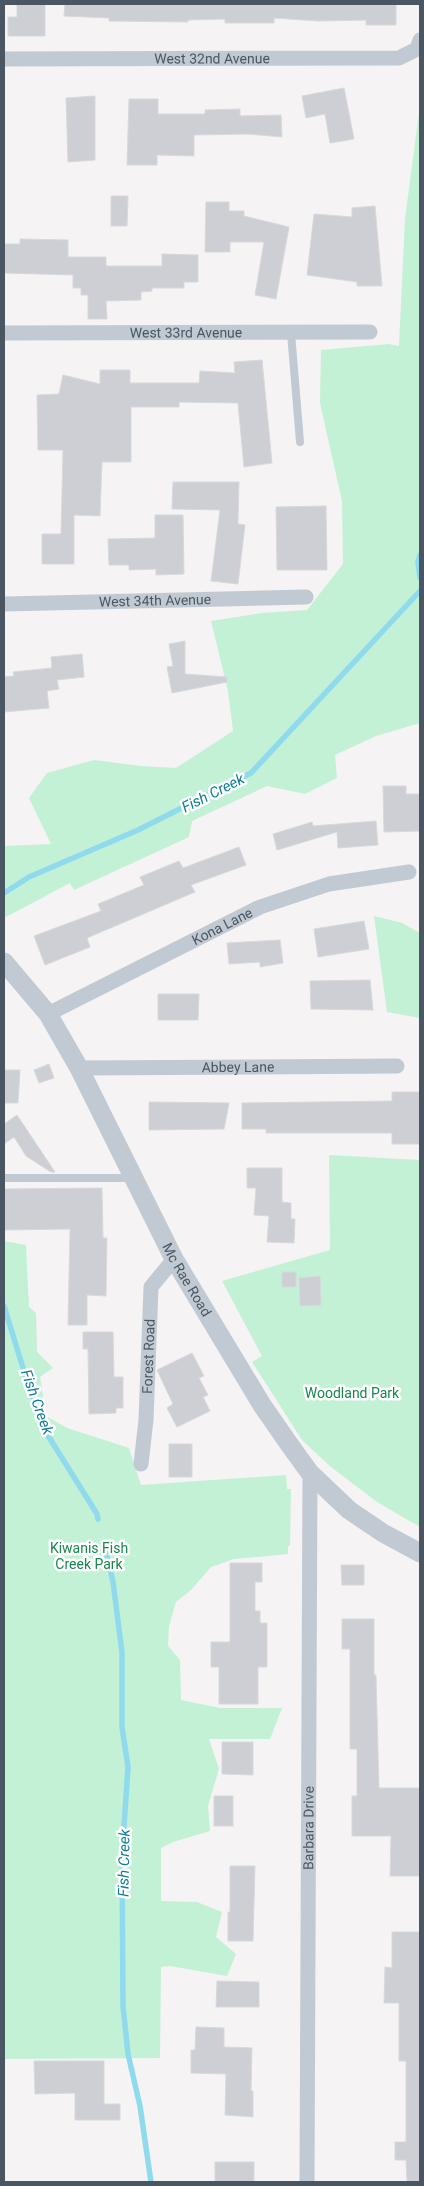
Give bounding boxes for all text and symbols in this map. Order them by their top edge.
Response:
street label: West 32nd Avenue [154,50,270,67]
street label: West 33rd Avenue [130,324,242,341]
street label: West 34th Avenue [99,591,211,610]
water label: Fish Creek [179,769,248,816]
street label: Kona Lane [189,904,255,948]
street label: Abbey Lane [202,1059,274,1075]
street label: Mc Rae Road [159,1240,215,1319]
street label: Forest Road [139,1318,158,1394]
water label: Fish Creek [17,1367,57,1438]
park label: Woodland Park [305,1385,400,1401]
park label: Kiwanis Fish Creek Park [50,1540,128,1572]
street label: Barbara Drive [300,1786,317,1870]
water label: Fish Creek [114,1828,134,1897]

